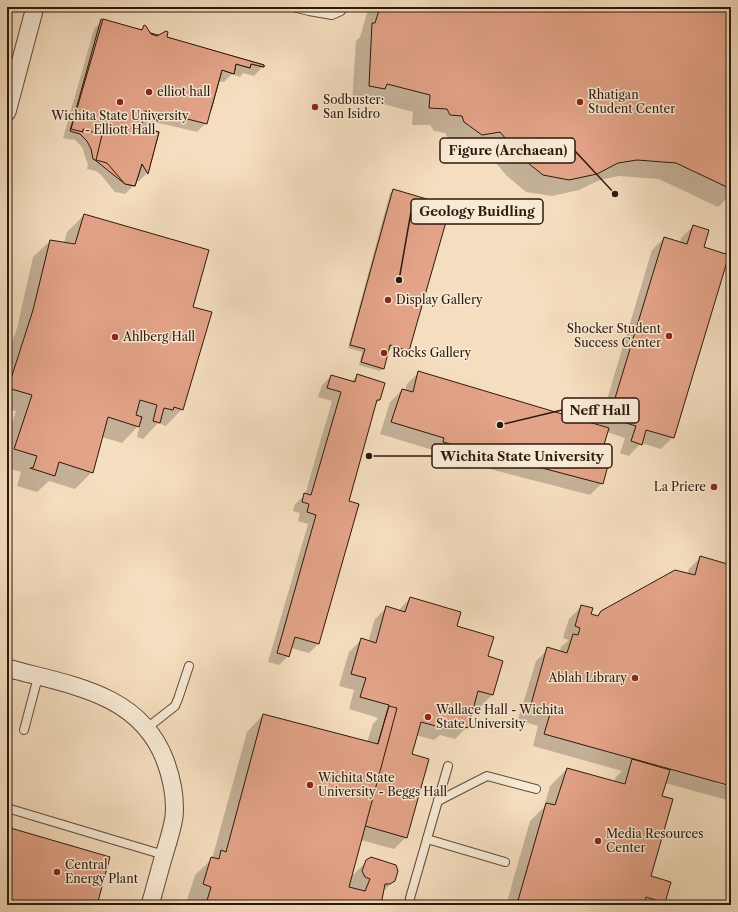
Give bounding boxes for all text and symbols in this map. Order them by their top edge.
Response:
place label: elliot hall [157,84,211,99]
marker: elliot hall [144,87,154,97]
place label: Rhatigan Student Center [588,87,675,116]
place label: Sodbuster: San Isidro [323,92,384,121]
marker: Wichita State University - Elliott Hall [115,97,125,107]
marker: Rhatigan Student Center [575,97,585,107]
marker: Sodbuster: San Isidro [310,102,320,112]
place label: Wichita State University - Elliott Hall [50,108,189,137]
callout: Figure (Archaean) [440,138,575,163]
text: Figure (Archaean) [449,142,567,158]
callout: Geology Buidling [411,199,543,224]
text: Geology Buidling [419,203,535,219]
place label: Display Gallery [396,292,483,307]
marker: Display Gallery [383,295,393,305]
place label: Shocker Student Success Center [567,321,662,350]
place label: Ahlberg Hall [122,329,196,344]
marker: Shocker Student Success Center [664,331,674,341]
marker: Ahlberg Hall [110,332,120,342]
place label: Rocks Gallery [392,345,472,360]
marker: Rocks Gallery [379,348,389,358]
callout: Neff Hall [562,398,639,423]
text: Neff Hall [570,402,631,418]
callout: Wichita State University [432,444,612,468]
text: Wichita State University [439,448,605,464]
place label: La Priere [654,479,706,494]
marker: La Priere [709,482,719,492]
place label: Ablah Library [547,670,627,685]
marker: Ablah Library [630,673,640,683]
place label: Wallace Hall - Wichita State University [435,702,565,731]
marker: Wallace Hall - Wichita State University [423,712,433,722]
place label: Wichita State University - Beggs Hall [317,770,447,799]
marker: Wichita State University - Beggs Hall [305,780,315,790]
place label: Media Resources Center [606,826,703,855]
marker: Media Resources Center [593,836,603,846]
place label: Central Energy Plant [65,857,139,886]
marker: Central Energy Plant [52,867,62,877]

